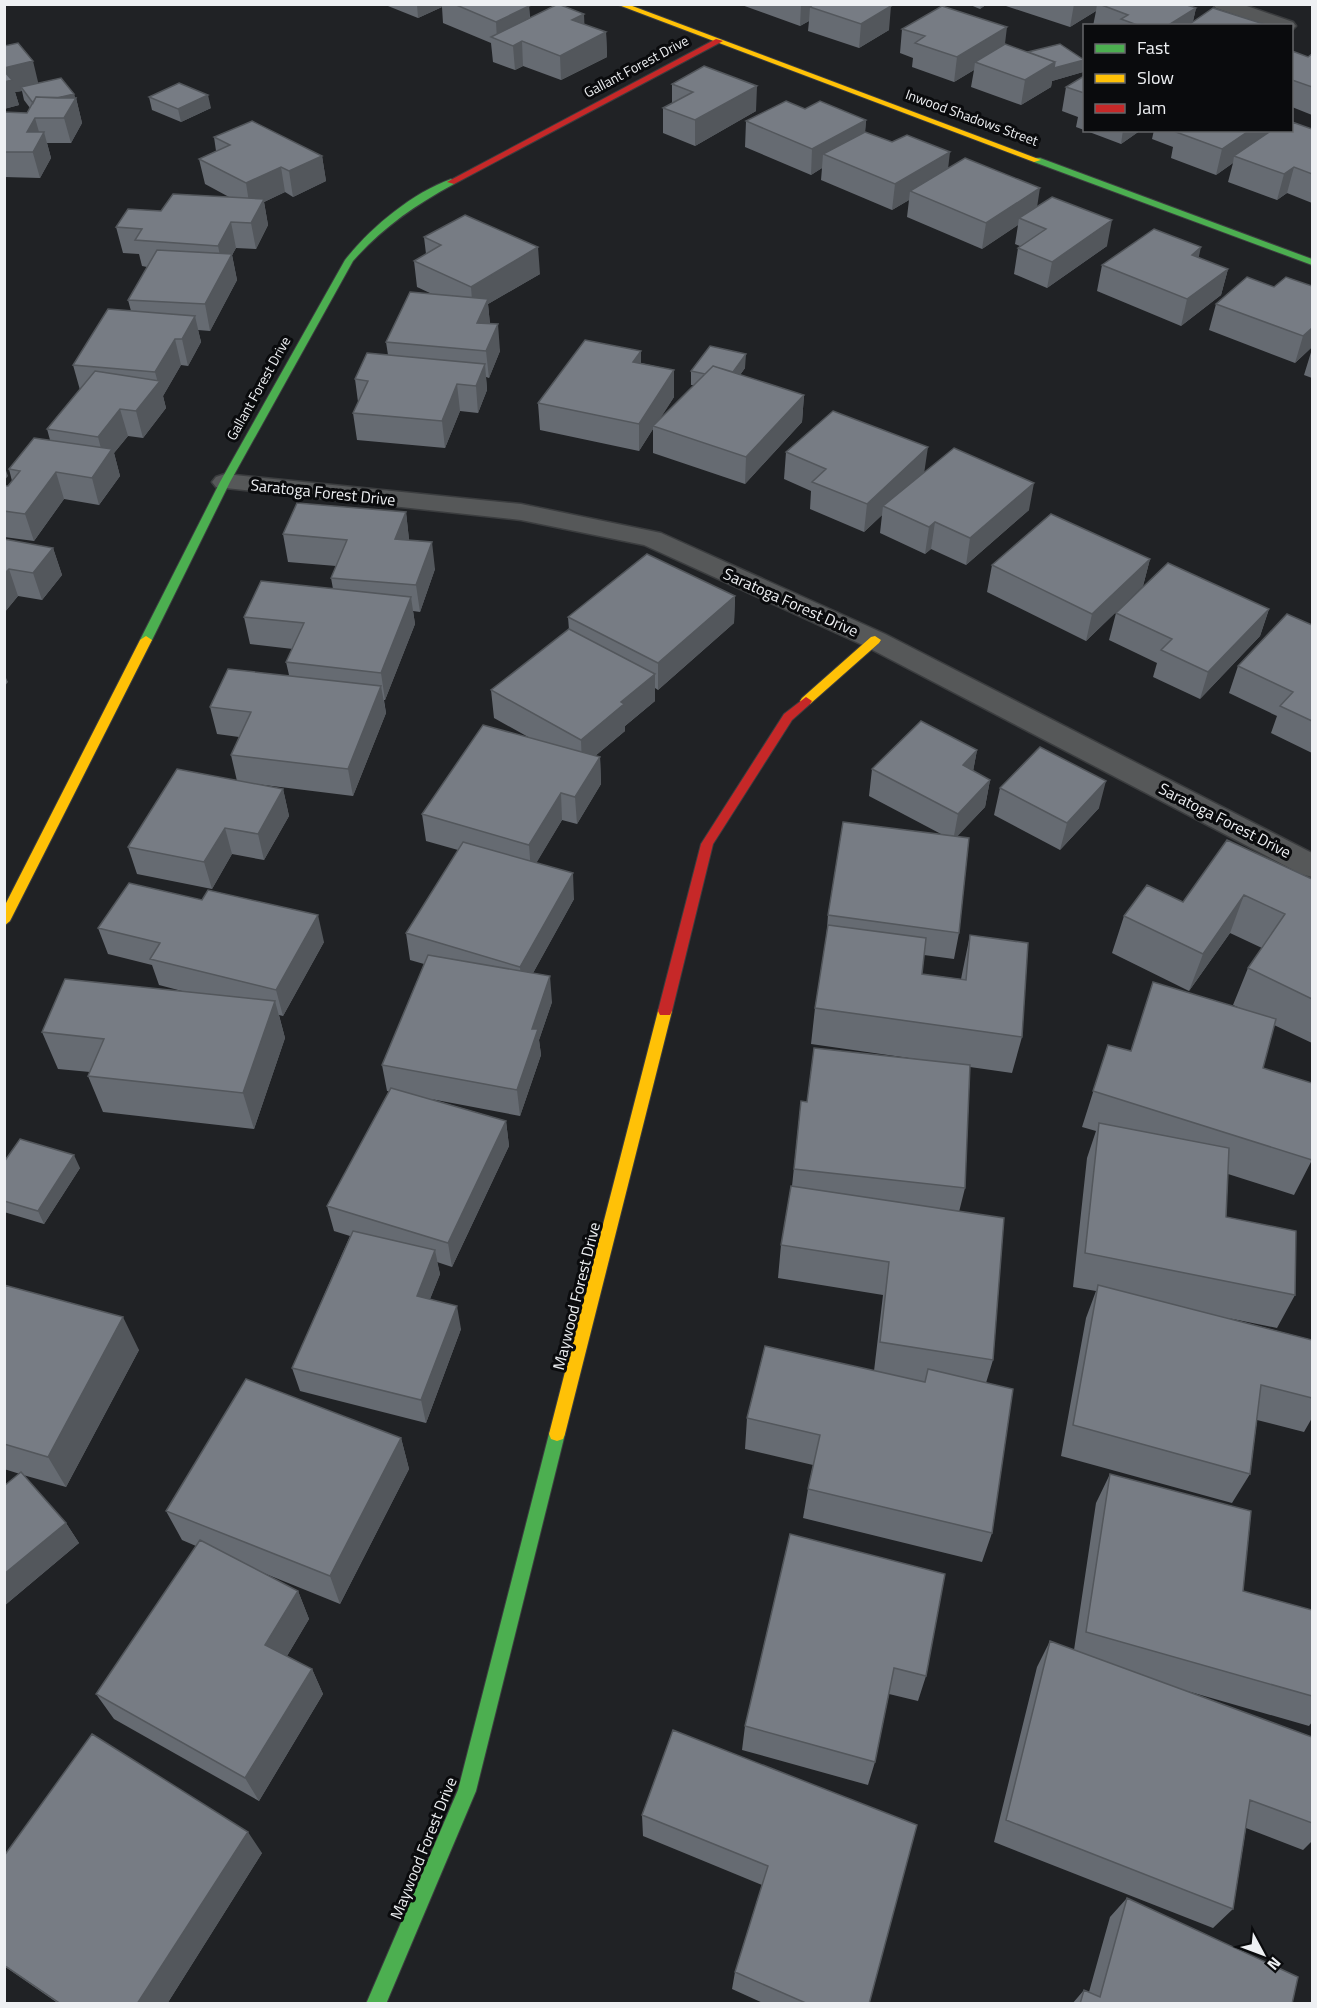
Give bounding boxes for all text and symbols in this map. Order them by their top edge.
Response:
legend [1083,24,1293,132]
street label: Gallant Forest Drive [580,29,692,103]
text: Fast [1137,34,1170,61]
text: Slow [1137,64,1174,91]
street label: Inwood Shadows Street [903,83,1041,151]
text: Jam [1137,94,1166,121]
street label: Gallant Forest Drive [221,332,295,444]
street label: Saratoga Forest Drive [249,472,397,512]
street label: Saratoga Forest Drive [720,561,862,643]
street label: Saratoga Forest Drive [1155,776,1295,864]
street label: Maywood Forest Drive [546,1219,606,1373]
street label: Maywood Forest Drive [383,1773,463,1923]
north arrow [1233,1924,1293,1984]
text: N [1262,1952,1287,1976]

